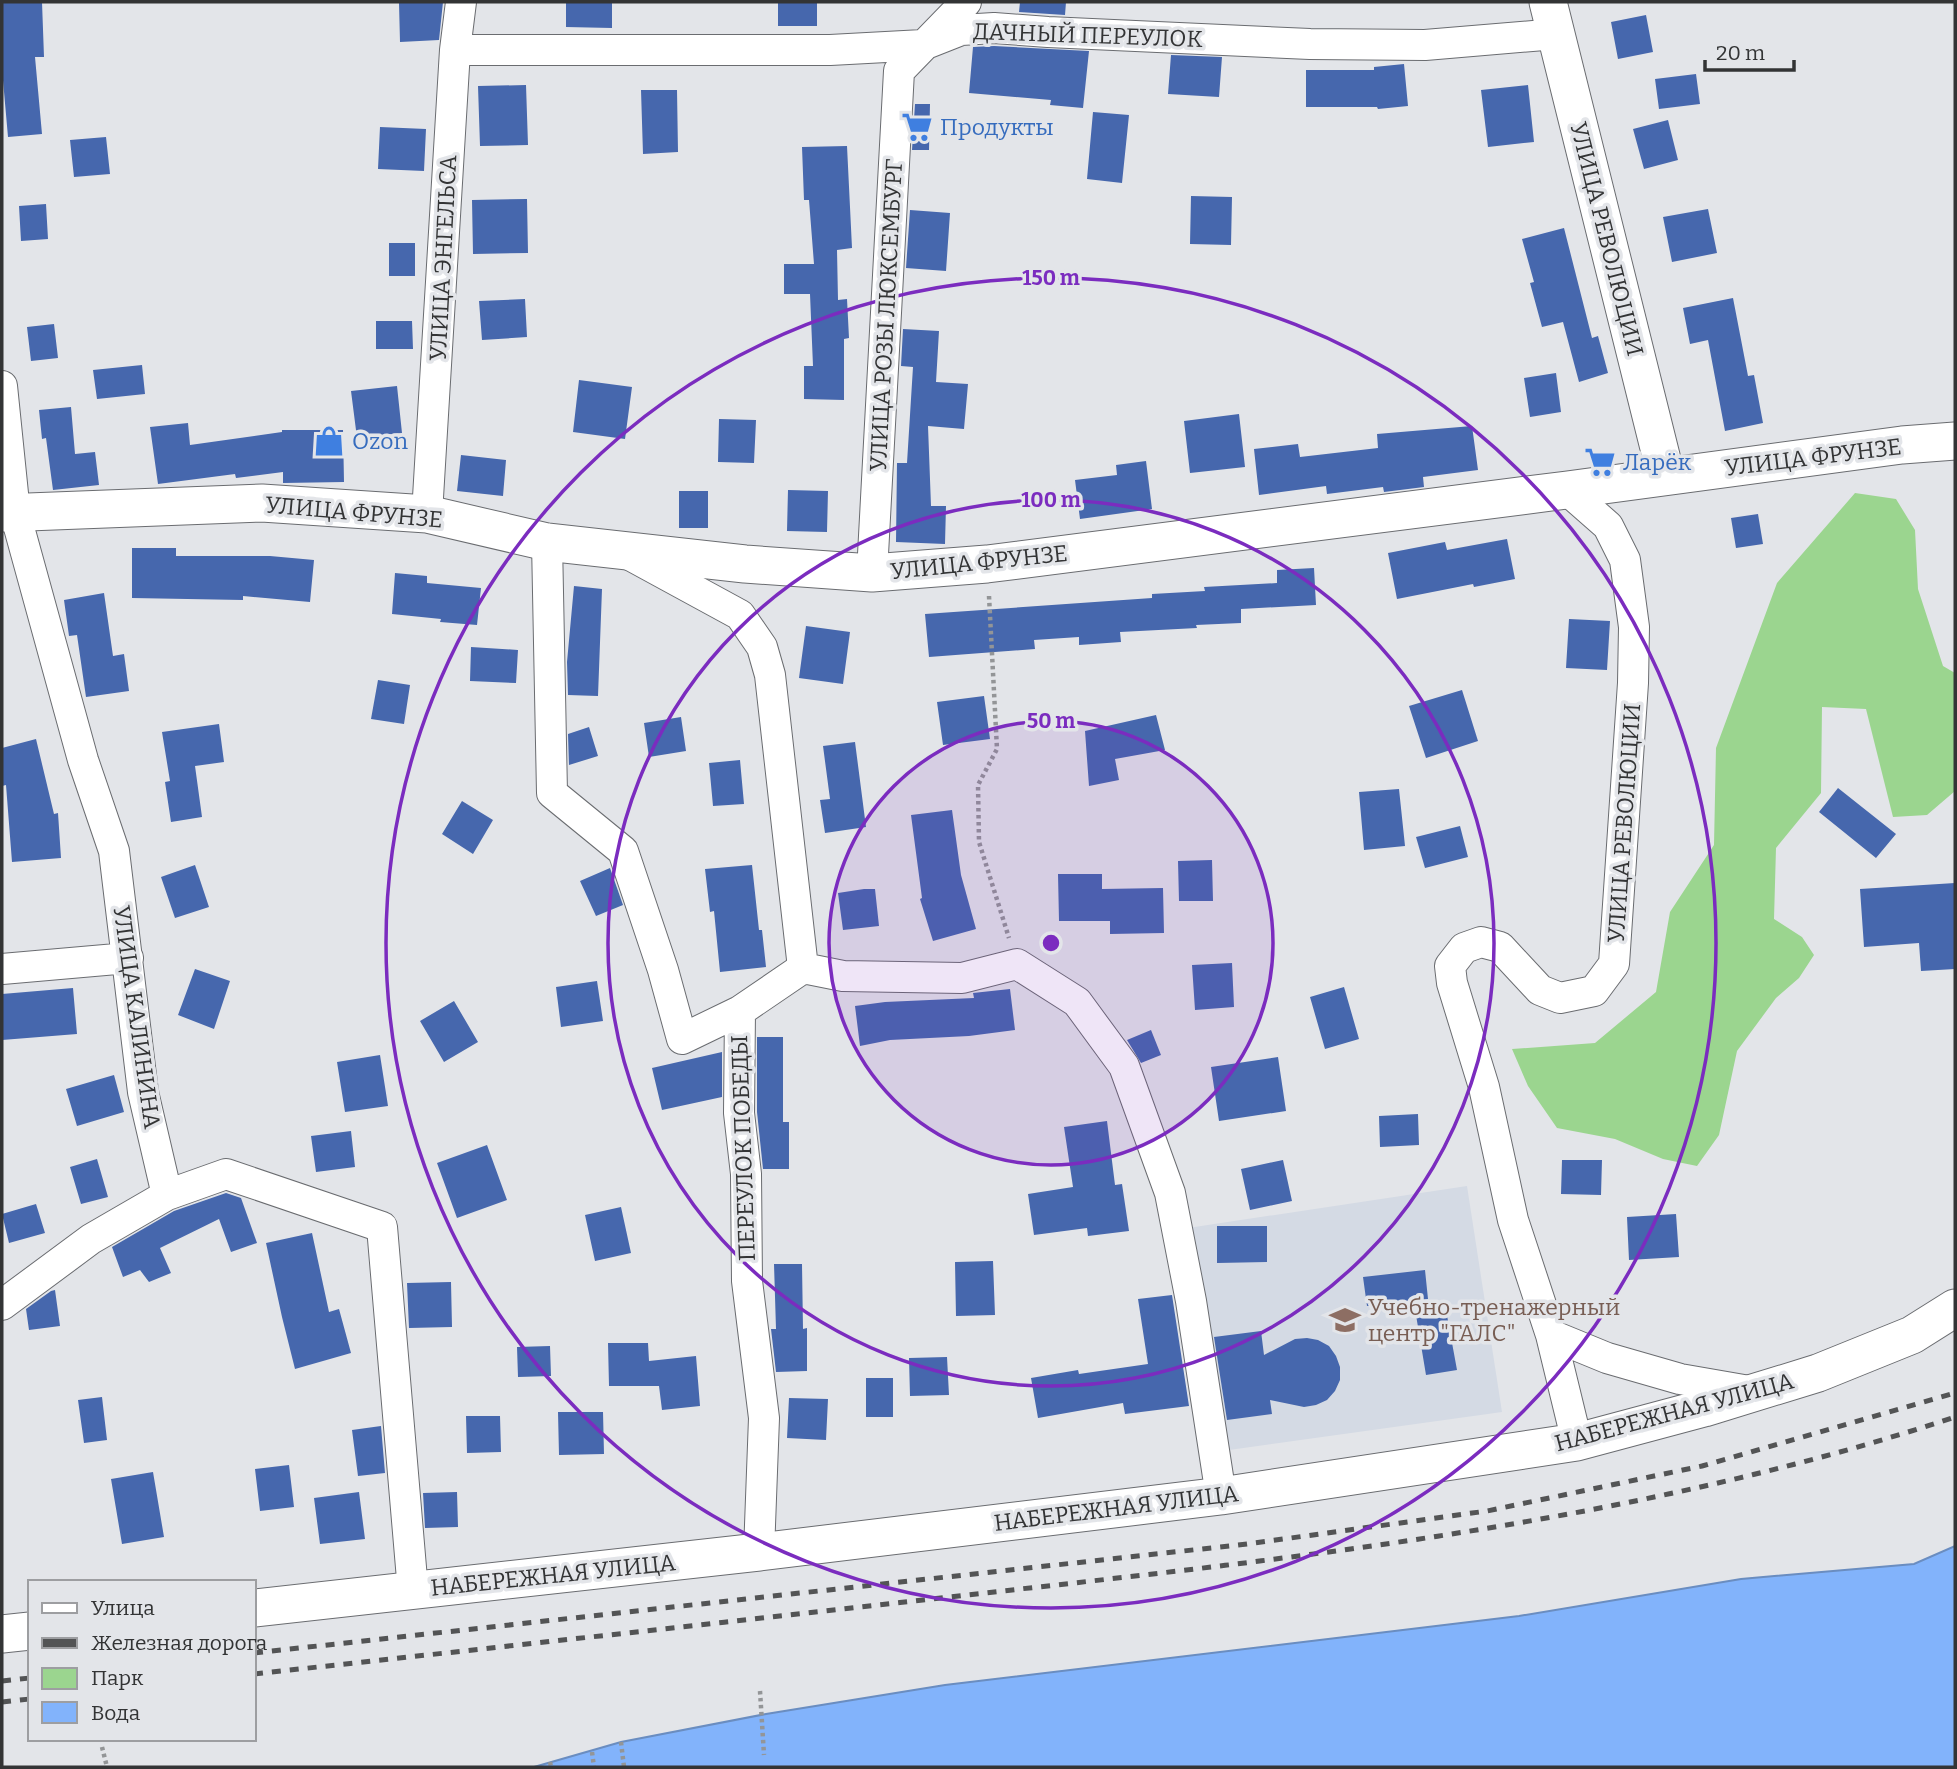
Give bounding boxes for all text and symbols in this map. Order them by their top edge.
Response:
street label: ДАЧНЫЙ ПЕРЕУЛОК [973,17,1203,53]
scale bar [1705,28,1794,72]
text: 20 m [1716,40,1765,66]
supermarket icon: Продукты [900,110,934,144]
place label: Продукты [940,113,1053,141]
street label: УЛИЦА РЕВОЛЮЦИИ [1564,119,1650,359]
street label: УЛИЦА ЭНГЕЛЬСА [424,154,462,362]
street label: УЛИЦА РОЗЫ ЛЮКСЕМБУРГ [864,158,908,472]
text: 150 m [1022,265,1080,291]
shop icon: Ozon [312,424,346,458]
place label: Ozon [352,427,408,455]
street label: УЛИЦА ФРУНЗЕ [1723,432,1903,482]
supermarket icon: Ларёк [1583,445,1617,479]
place label: Ларёк [1623,448,1692,476]
text: 100 m [1021,487,1081,513]
street label: УЛИЦА ФРУНЗЕ [264,490,444,534]
street label: УЛИЦА ФРУНЗЕ [889,539,1069,585]
street label: УЛИЦА РЕВОЛЮЦИИ [1602,702,1646,944]
text: 50 m [1027,708,1075,734]
street label: УЛИЦА КАЛИНИНА [107,904,167,1131]
centre of rings [1039,931,1063,955]
street label: ПЕРЕУЛОК ПОБЕДЫ [725,1034,761,1262]
place label: Учебно-тренажерный центр "ГАЛС" [1368,1293,1620,1347]
school or university icon: Учебно-тренажерный центр "ГАЛС" [1328,1303,1362,1337]
street label: НАБЕРЕЖНАЯ УЛИЦА [1552,1366,1797,1457]
street label: НАБЕРЕЖНАЯ УЛИЦА [992,1479,1240,1537]
street label: НАБЕРЕЖНАЯ УЛИЦА [429,1548,677,1602]
legend [28,1580,256,1741]
text: Улица [91,1595,155,1621]
text: Железная дорога [91,1630,268,1656]
text: Парк [91,1665,144,1691]
text: Вода [91,1700,141,1726]

